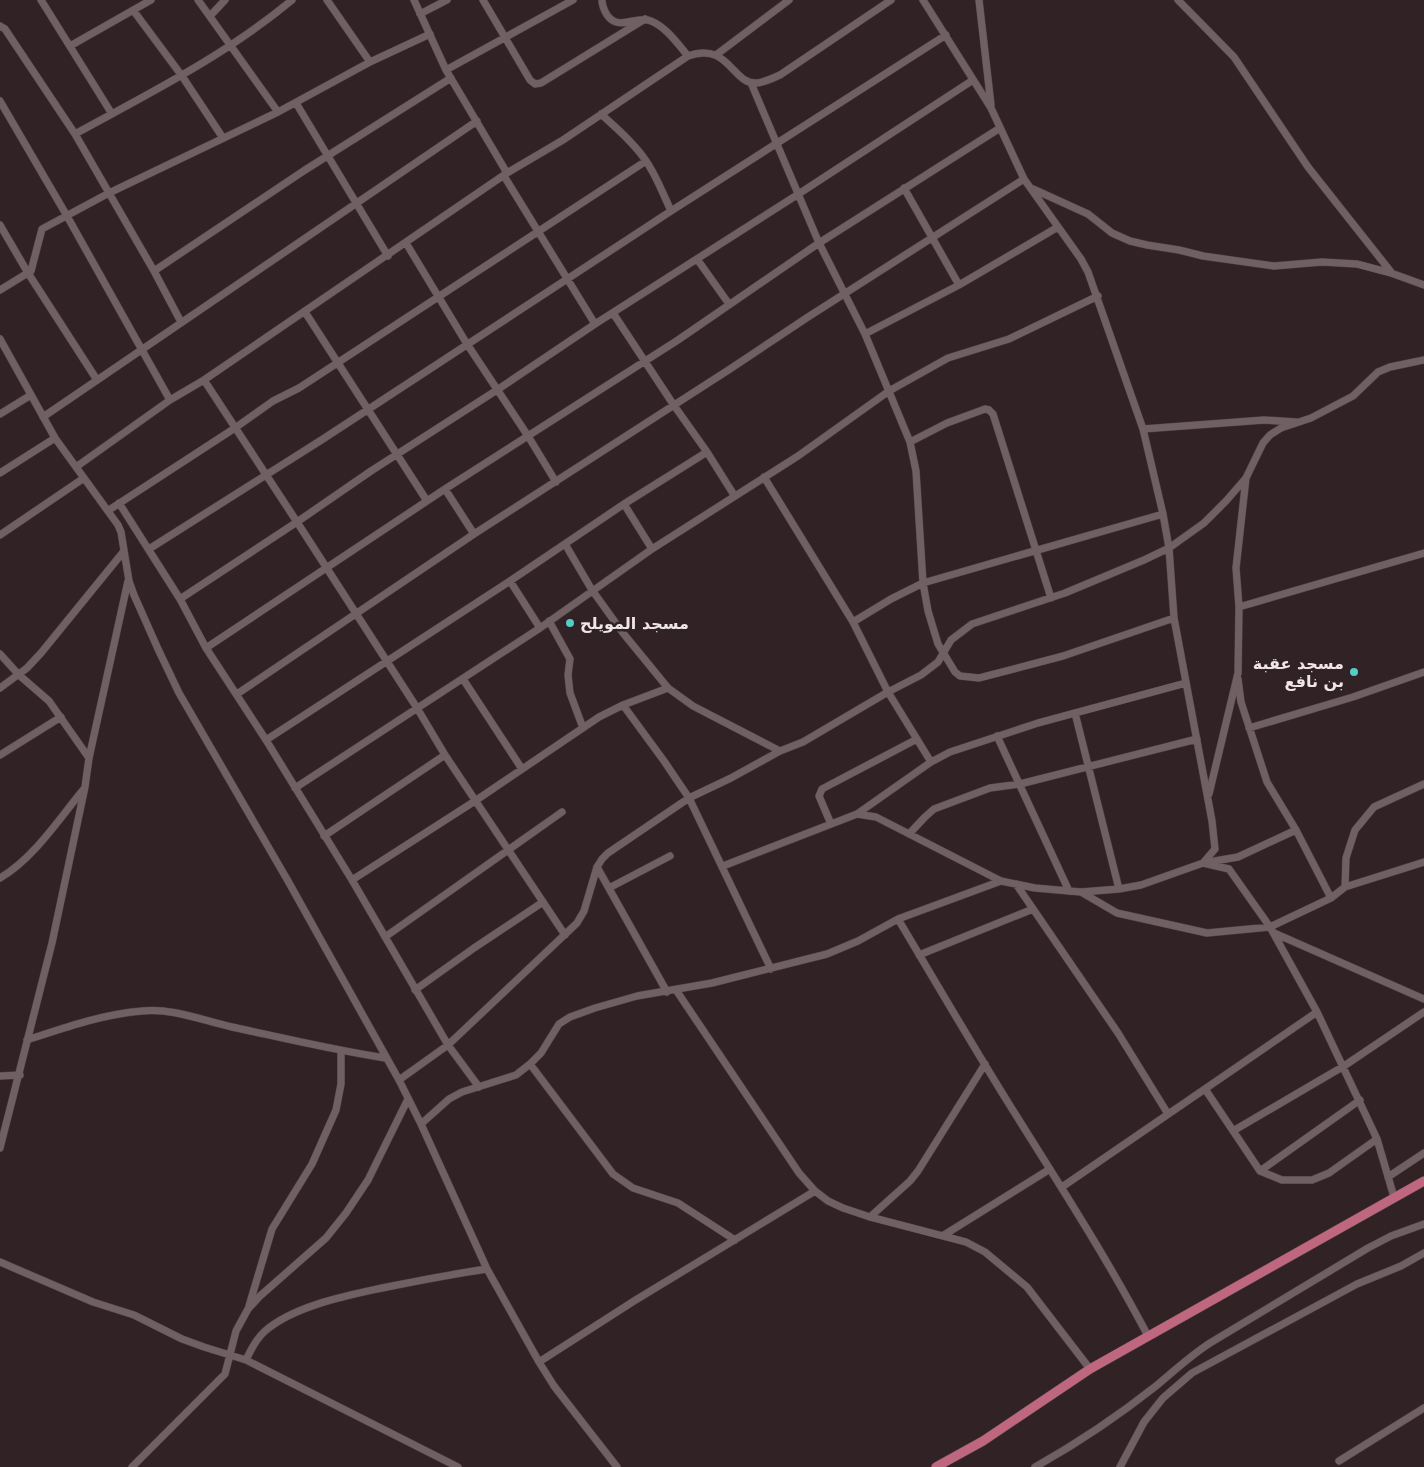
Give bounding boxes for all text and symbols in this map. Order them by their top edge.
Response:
place label: مسجد المويلح [580,614,689,633]
marker: مسجد المويلح [564,617,576,629]
place label: مسجد عقبة بن نافع [1253,654,1344,691]
marker: مسجد عقبة بن نافع [1348,666,1360,678]

